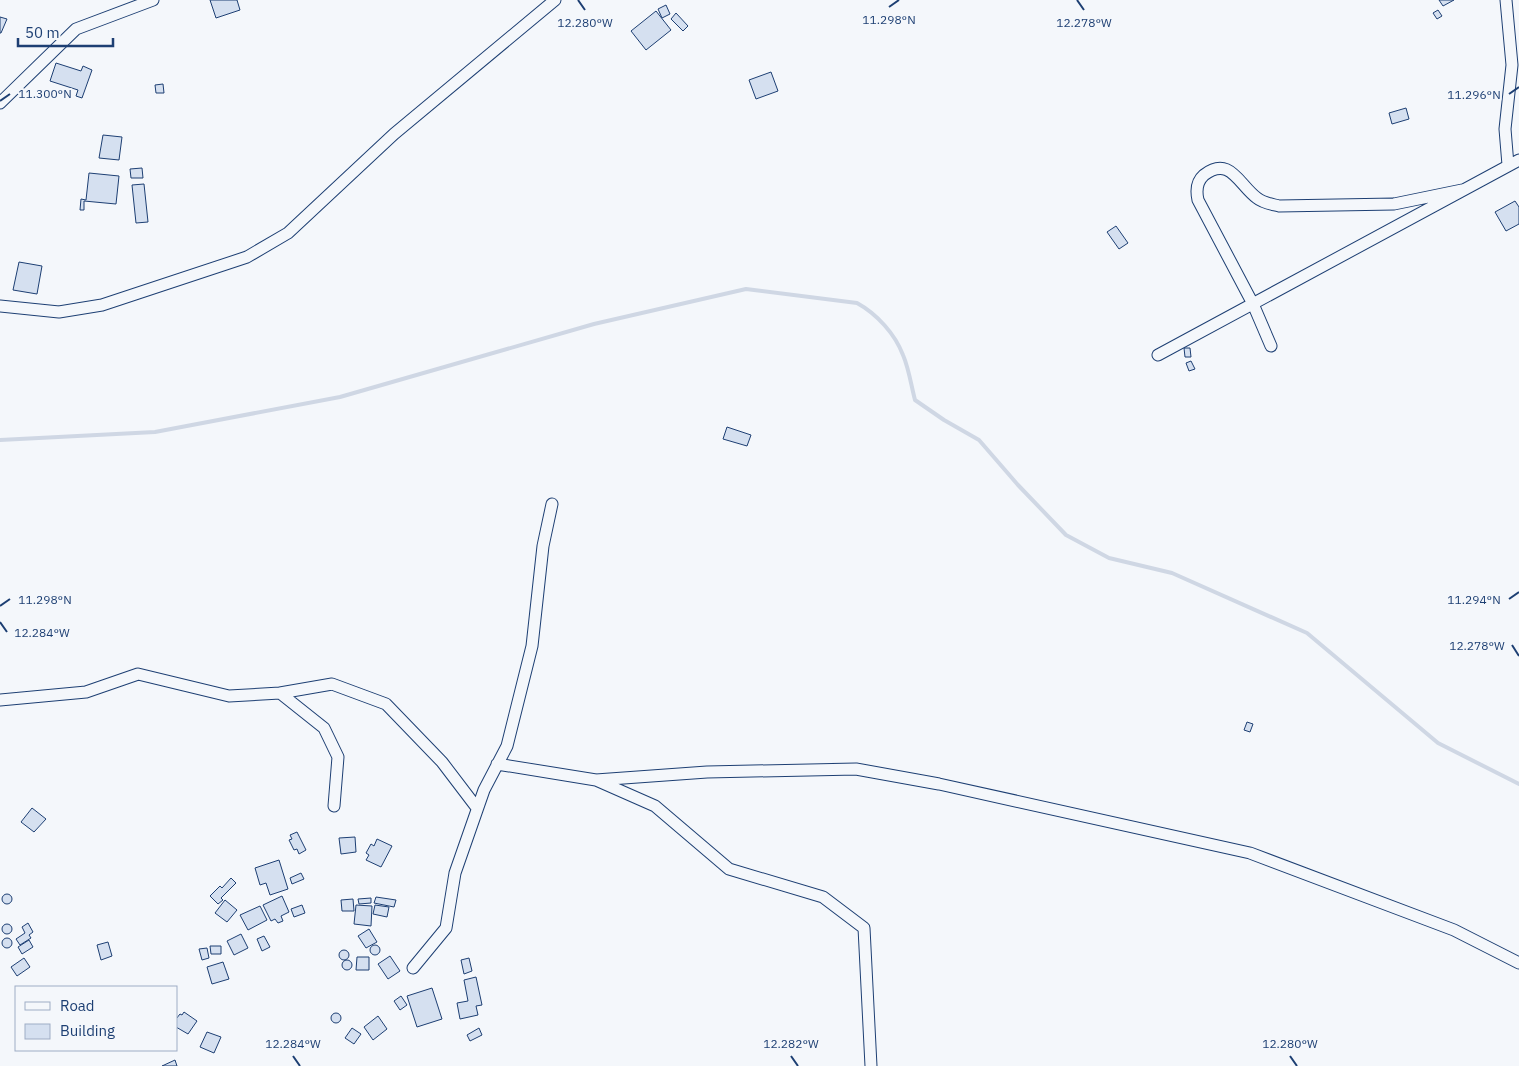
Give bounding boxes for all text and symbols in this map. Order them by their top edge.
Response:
text: 11.298°N [862,12,916,27]
scale bar [18,15,112,47]
text: 12.280°W [557,15,613,30]
text: 12.278°W [1056,15,1112,30]
text: 50 m [25,23,60,42]
text: 11.300°N [18,86,72,101]
text: 11.296°N [1447,87,1501,102]
text: 11.298°N [18,592,72,607]
text: 11.294°N [1447,592,1501,607]
text: 12.284°W [14,625,70,640]
text: 12.278°W [1449,638,1505,653]
legend [15,986,178,1051]
text: Road [60,996,95,1015]
text: Building [60,1021,115,1040]
text: 12.284°W [265,1036,321,1051]
text: 12.282°W [763,1036,819,1051]
text: 12.280°W [1262,1036,1318,1051]

